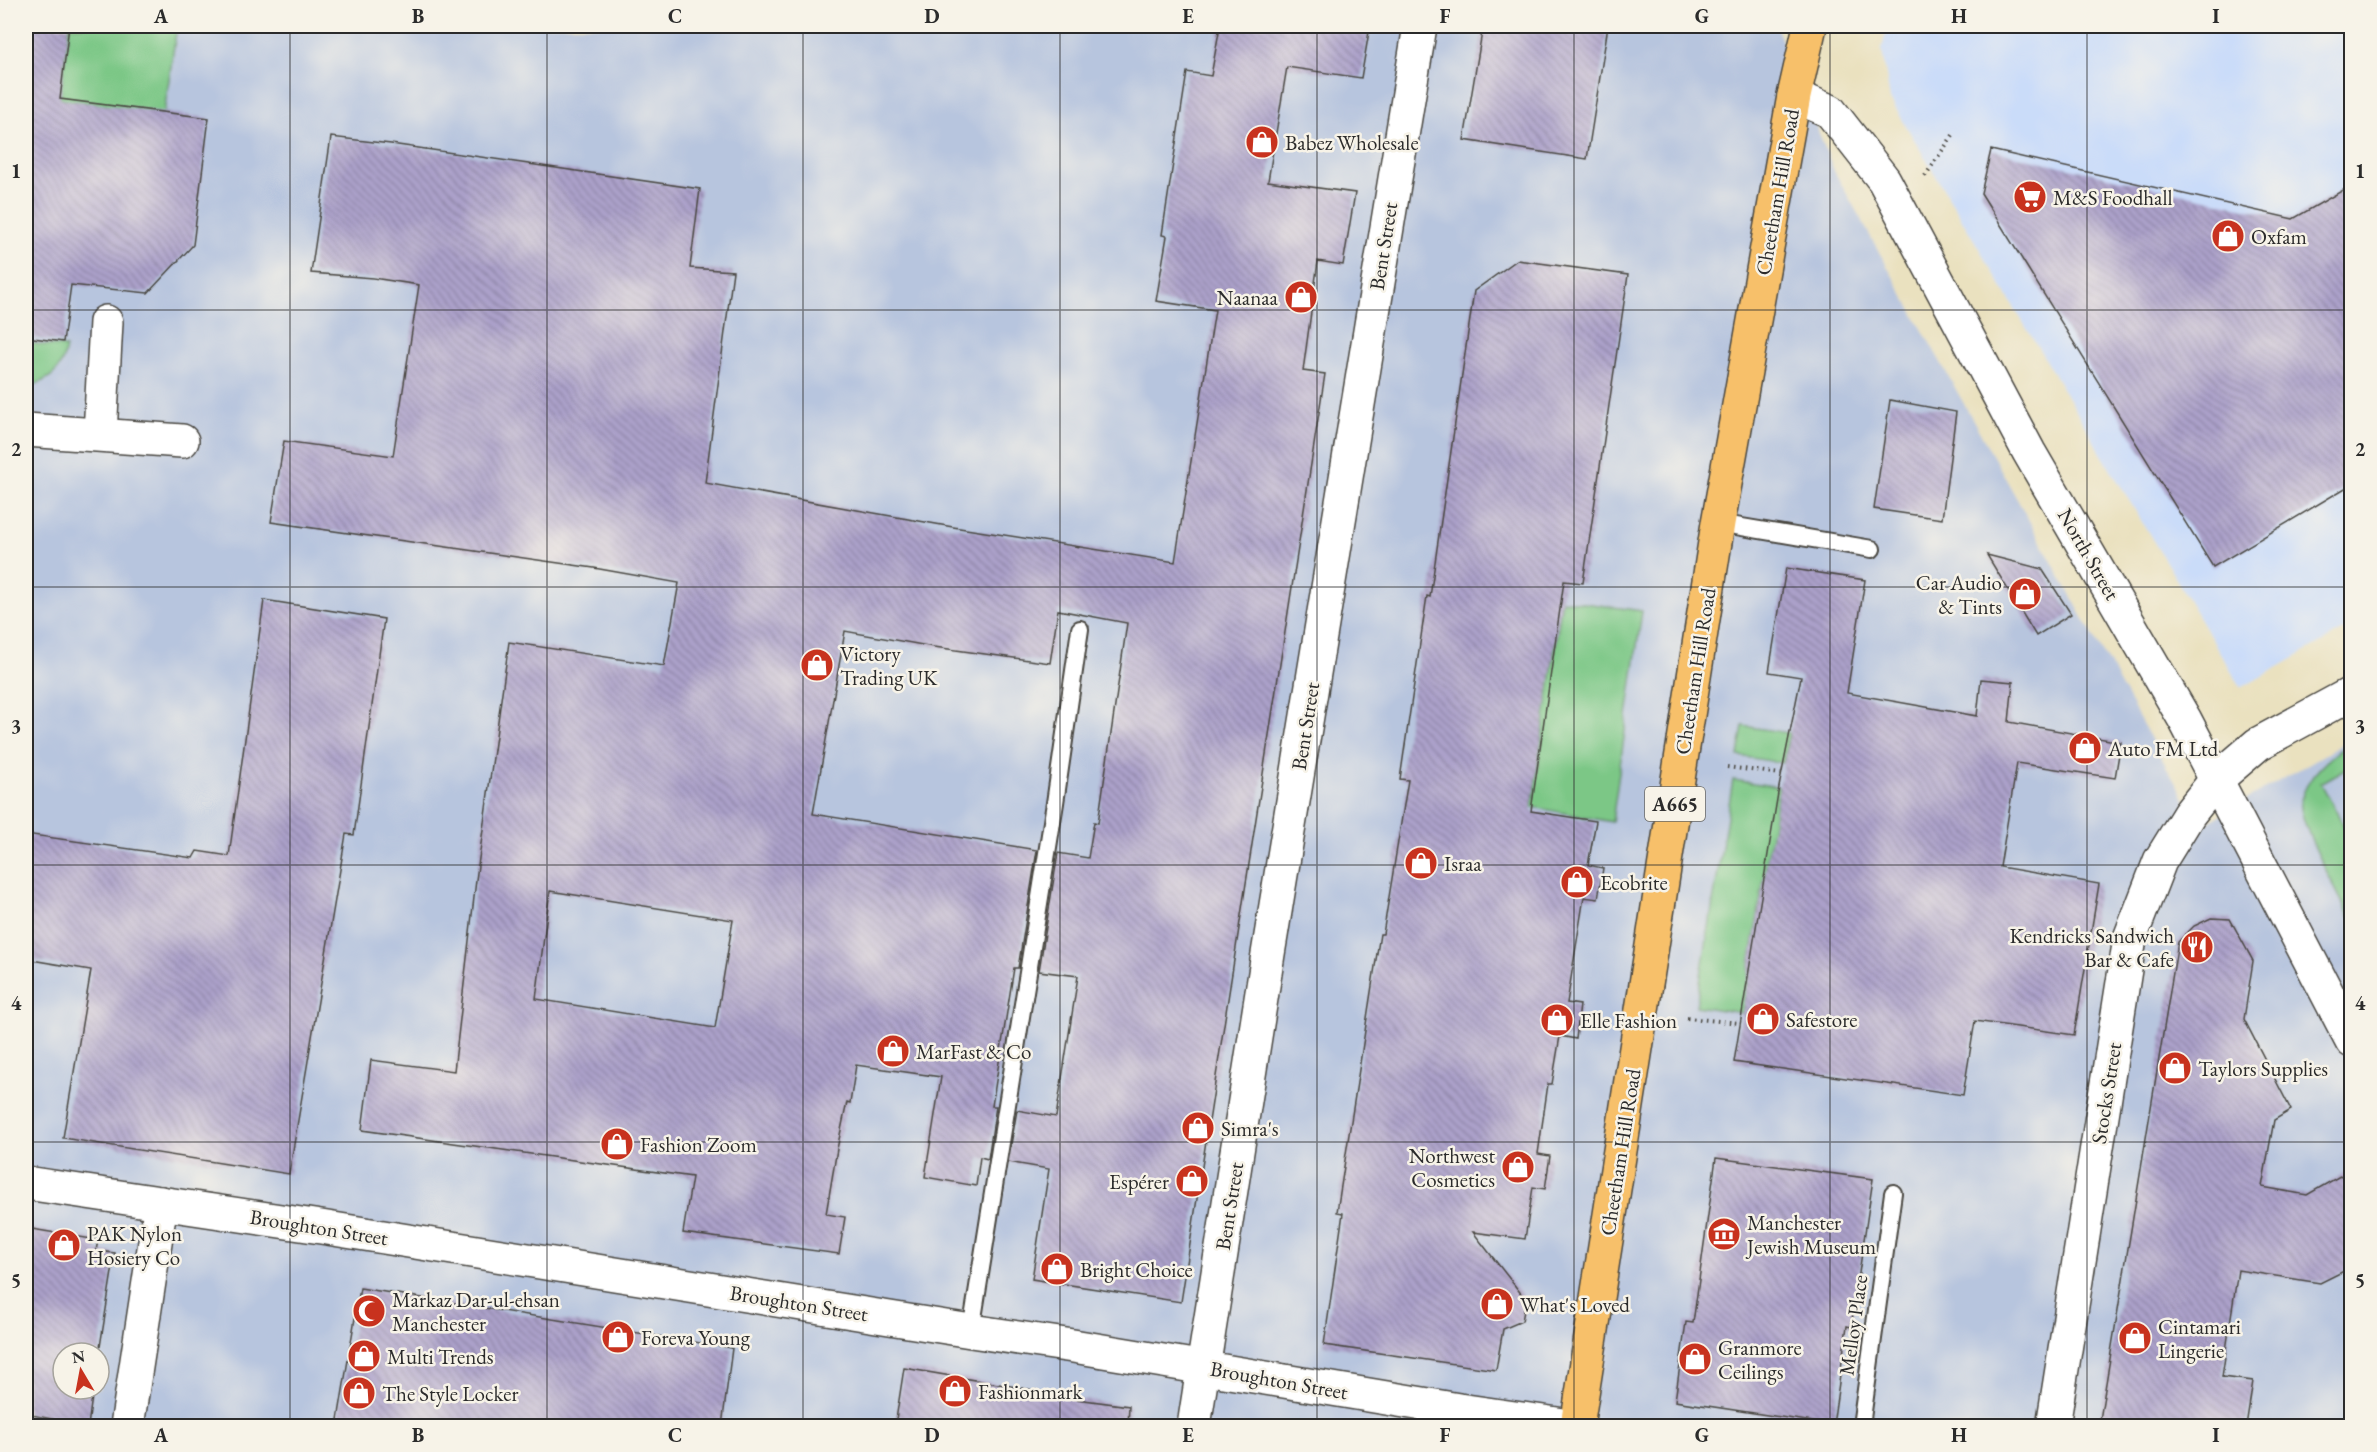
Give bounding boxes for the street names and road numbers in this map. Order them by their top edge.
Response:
street label: Cheetham Hill Road [1749,106,1805,277]
street label: Bent Street [1363,200,1403,292]
street label: North Street [2052,503,2126,605]
street label: Cheetham Hill Road [1668,585,1722,756]
street label: Bent Street [1285,680,1325,772]
road number: A665 [1645,787,1705,821]
street label: Stocks Street [2085,1040,2127,1146]
street label: Cheetham Hill Road [1593,1066,1647,1237]
street label: Bent Street [1209,1160,1249,1252]
street label: Broughton Street [248,1203,390,1251]
street label: Melloy Place [1833,1273,1873,1377]
street label: Broughton Street [728,1279,870,1327]
street label: Broughton Street [1208,1355,1350,1405]

